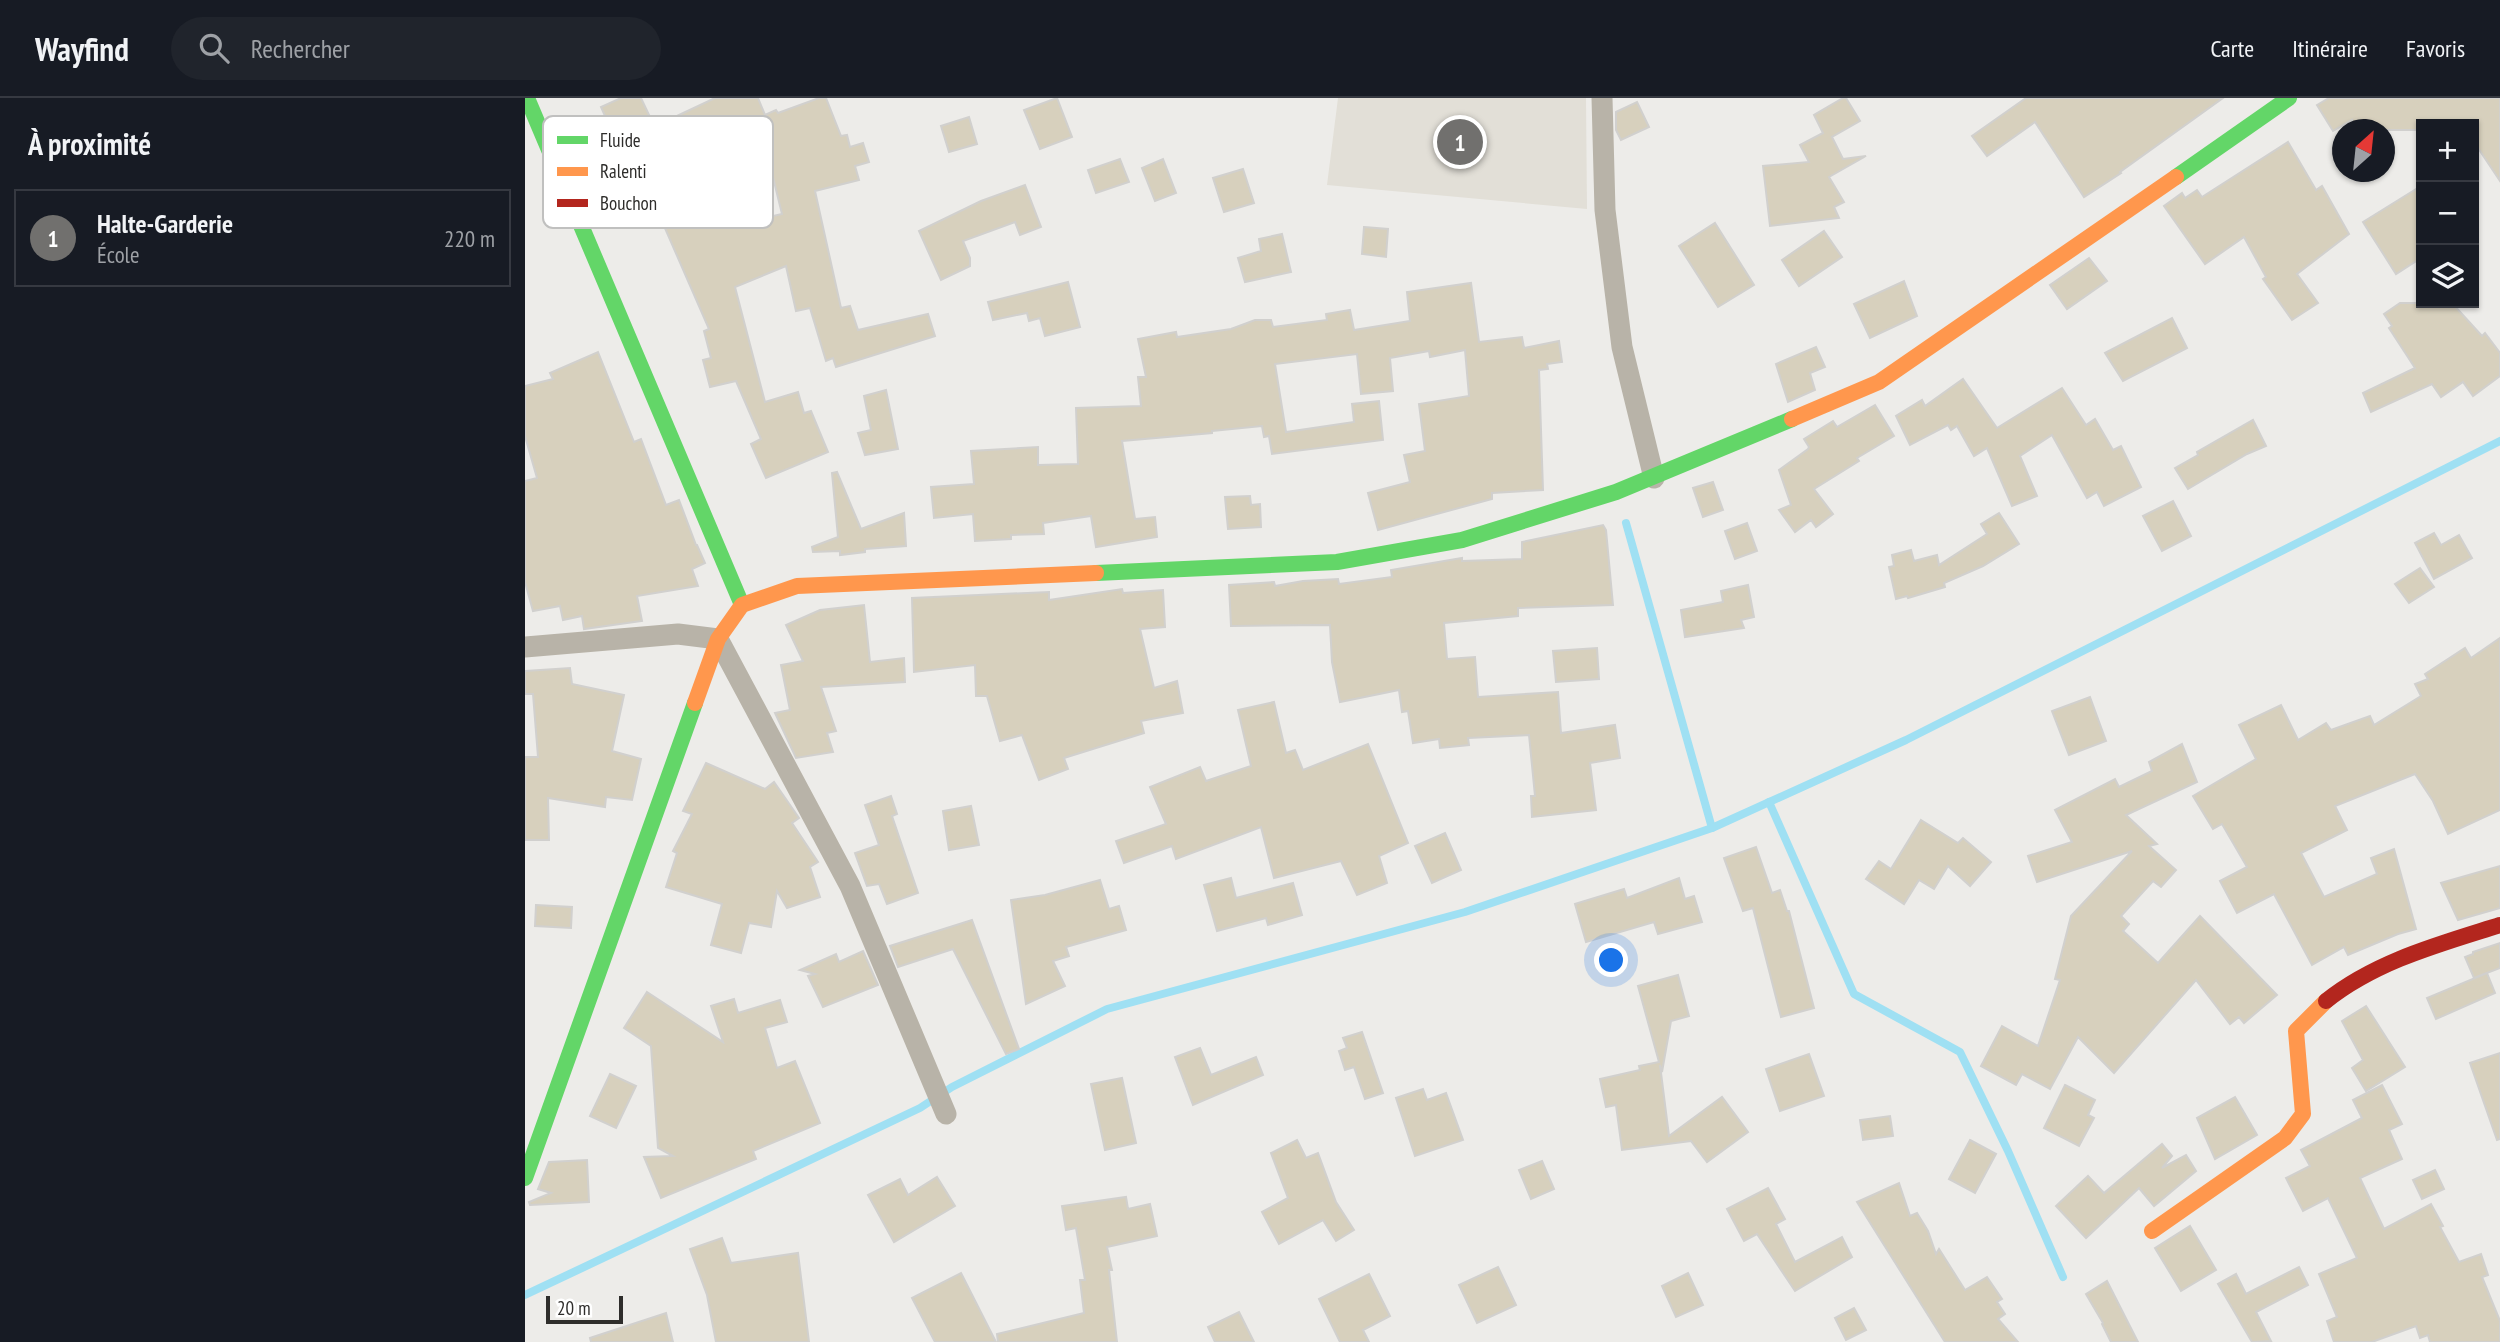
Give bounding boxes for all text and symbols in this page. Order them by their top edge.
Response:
search box [171,17,661,80]
text: Wayfind [35,27,129,70]
icon: search [195,29,233,67]
text: Rechercher [251,32,350,65]
text: Carte [2210,33,2254,64]
text: Itinéraire [2292,33,2368,64]
text: Favoris [2406,33,2465,64]
legend [543,116,773,228]
pin: 1 [1437,116,1483,168]
north arrow [2332,119,2395,182]
map controls [2416,119,2479,308]
button: + [2416,119,2479,182]
text: À proximité [28,124,151,163]
text: Fluide [600,128,641,152]
text: Ralenti [600,159,647,183]
button: − [2416,182,2479,245]
text: Bouchon [600,191,657,215]
text: Halte-Garderie [97,207,233,240]
text: 1 [48,224,59,253]
text: 220 m [444,224,495,253]
text: École [97,240,139,269]
button: layers [2416,245,2479,308]
your location [1594,943,1628,977]
scale bar [546,1293,623,1325]
text: 20 m [557,1296,591,1320]

